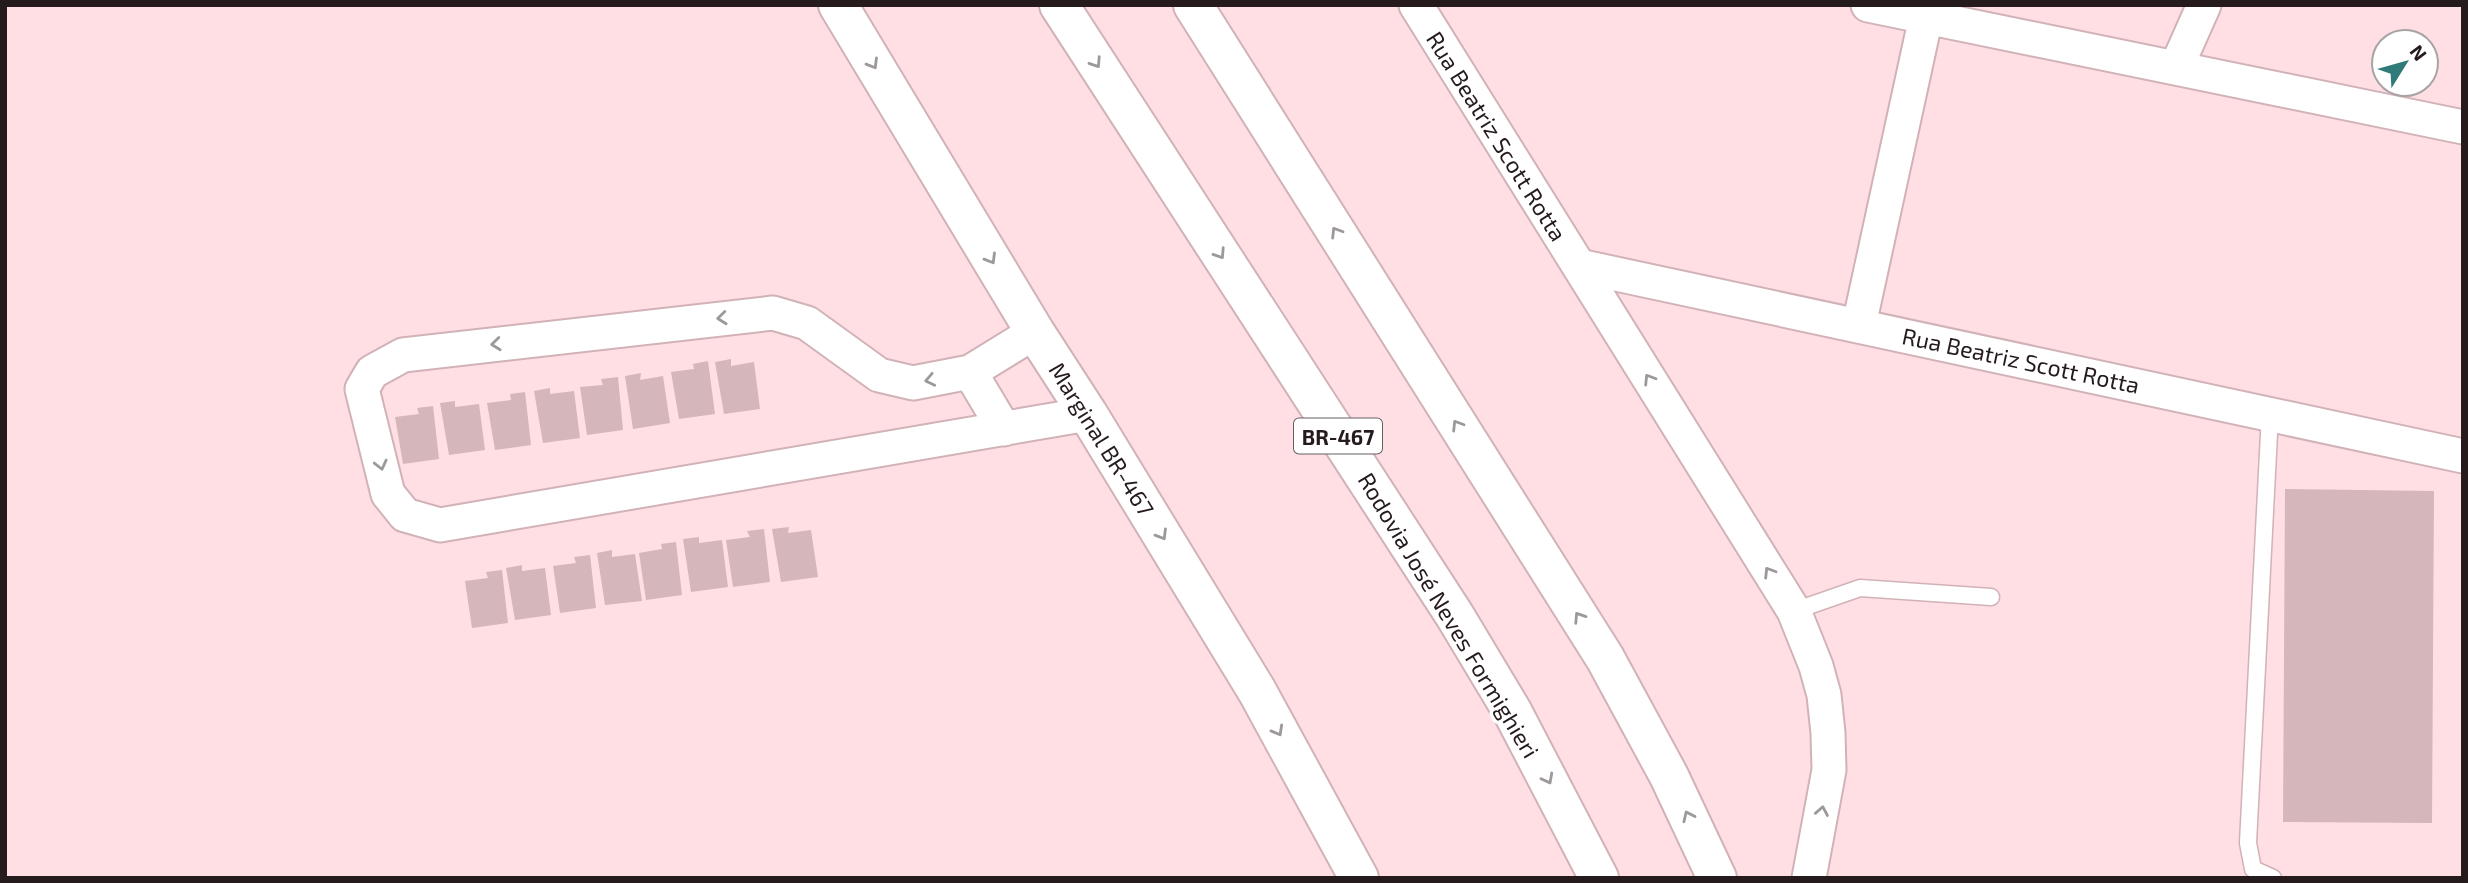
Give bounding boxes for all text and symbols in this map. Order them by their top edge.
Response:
street label: Rua Beatriz Scott Rotta [1421,26,1573,246]
north arrow [2370,28,2440,98]
text: N [2406,40,2432,65]
one-way arrow [1088,55,1101,68]
one-way arrow [865,56,878,69]
one-way arrow [1331,227,1344,240]
one-way arrow [1212,246,1225,259]
one-way arrow [982,251,995,264]
one-way arrow [716,311,728,326]
street label: Rua Beatriz Scott Rotta [1900,321,2142,399]
one-way arrow [490,336,501,351]
street label: Marginal BR-467 [1044,357,1161,521]
one-way arrow [924,372,936,387]
one-way arrow [1644,373,1657,386]
road number: BR-467 [1294,418,1382,453]
one-way arrow [1453,419,1466,432]
one-way arrow [373,459,387,471]
street label: Rodovia José Neves Formighieri [1353,467,1545,763]
one-way arrow [1154,528,1167,541]
one-way arrow [1765,567,1778,580]
one-way arrow [1574,611,1587,624]
one-way arrow [1270,723,1284,736]
one-way arrow [1539,772,1553,784]
one-way arrow [1813,805,1828,817]
one-way arrow [1682,811,1696,823]

